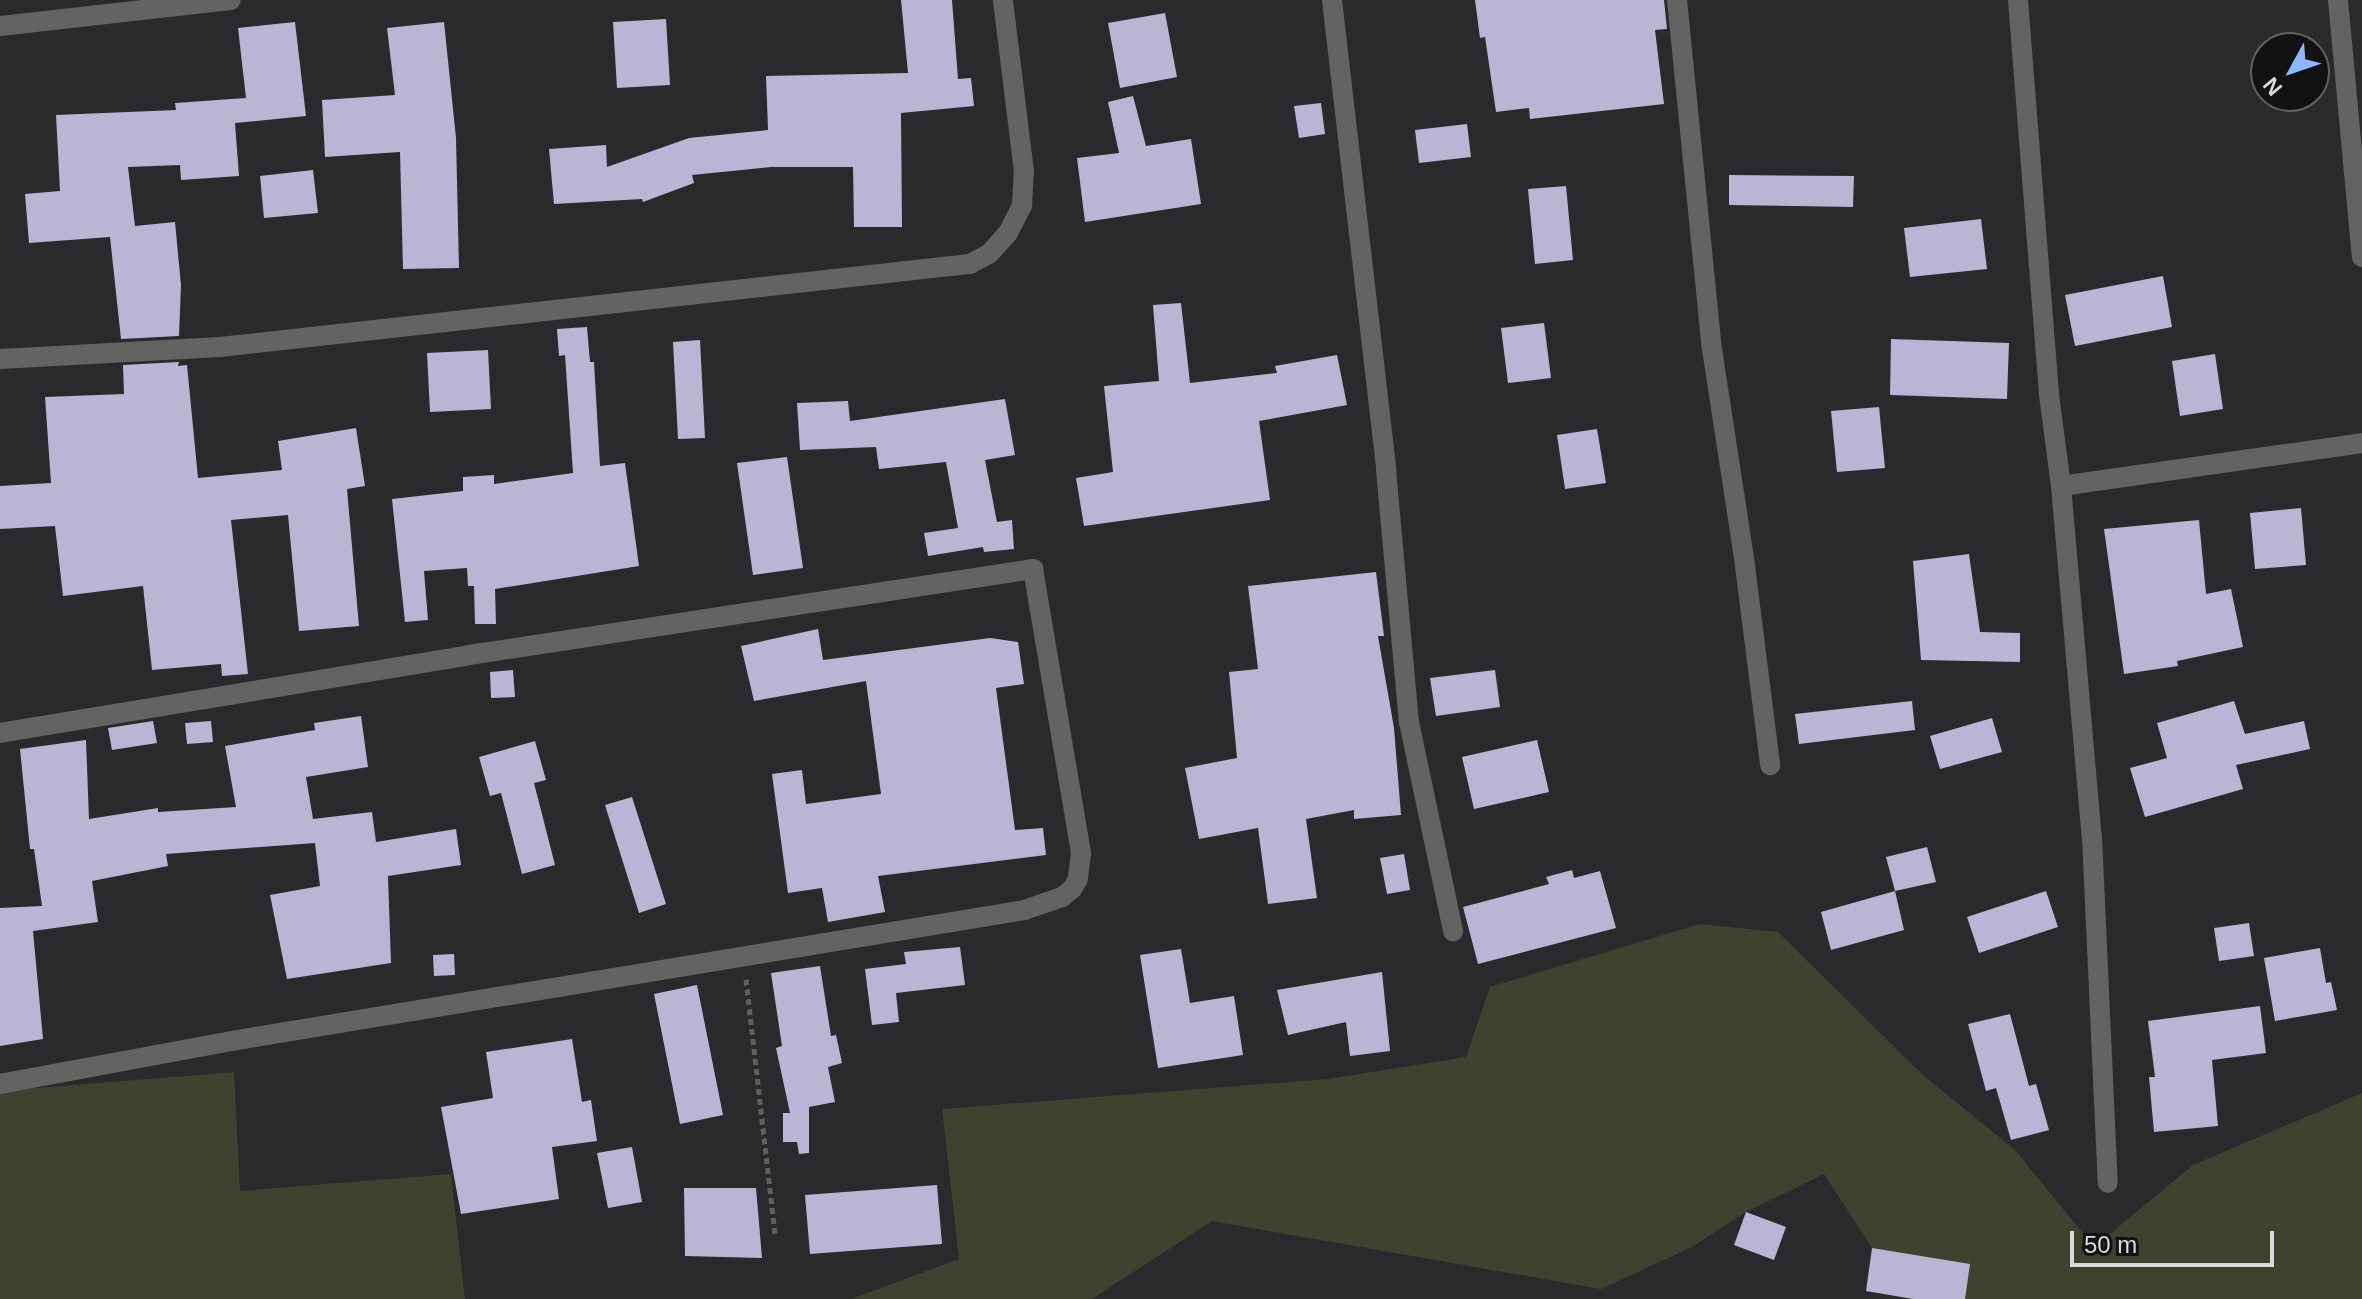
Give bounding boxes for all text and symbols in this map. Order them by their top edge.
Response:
north arrow [2250,32,2330,112]
text: N [2258,72,2287,101]
scale bar [2074,1215,2278,1265]
text: 50 m [2084,1231,2137,1258]

